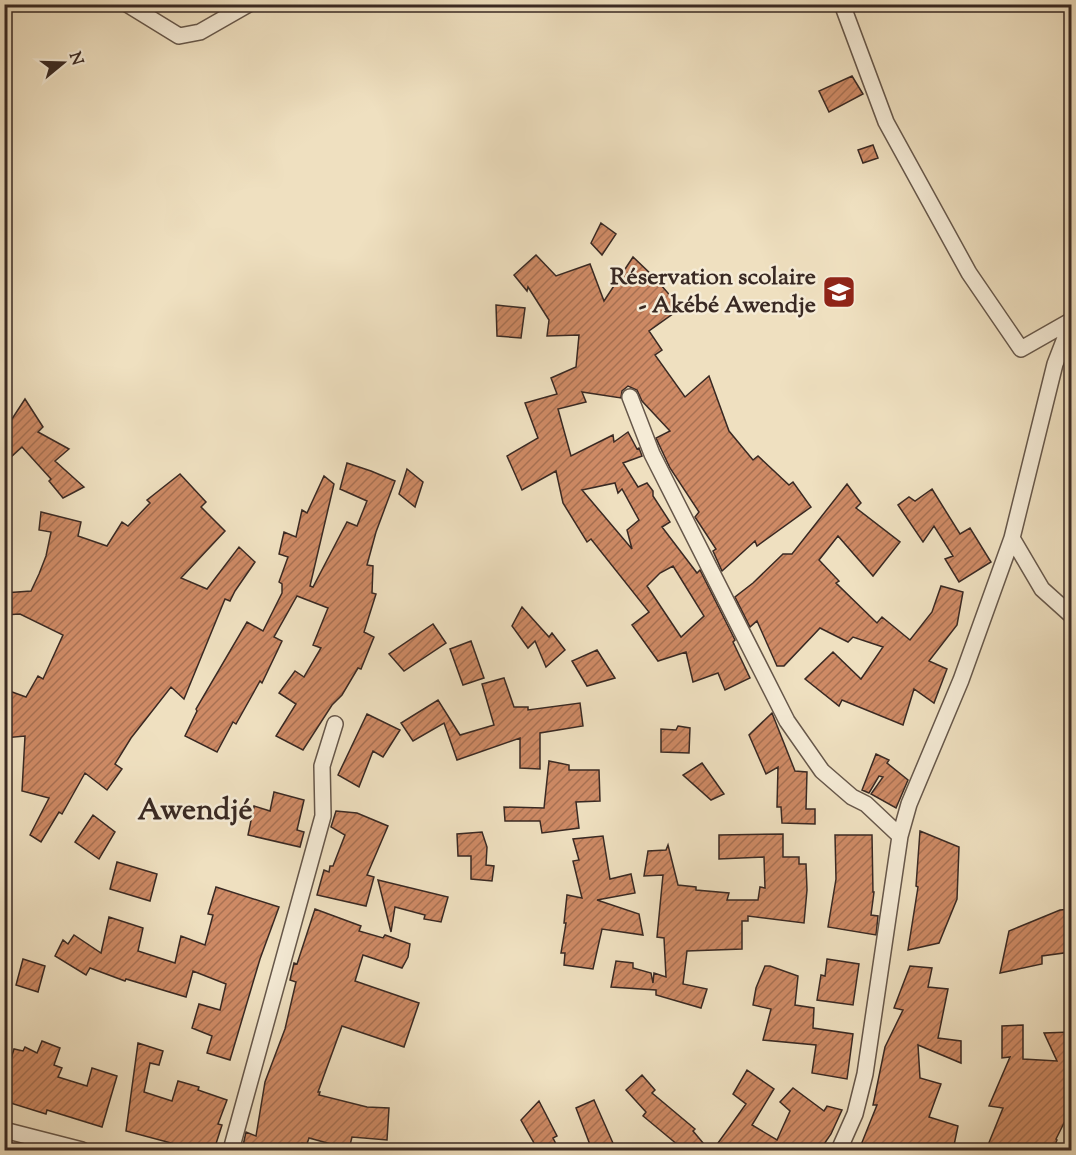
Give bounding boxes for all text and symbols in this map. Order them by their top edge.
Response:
north arrow [33,33,93,93]
text: N [62,49,88,69]
place label: Réservation scolaire - Akébé Awendje [610,261,816,323]
school or university icon: Réservation scolaire - Akébé Awendje [821,274,857,310]
district label: Awendjé [138,790,252,833]

